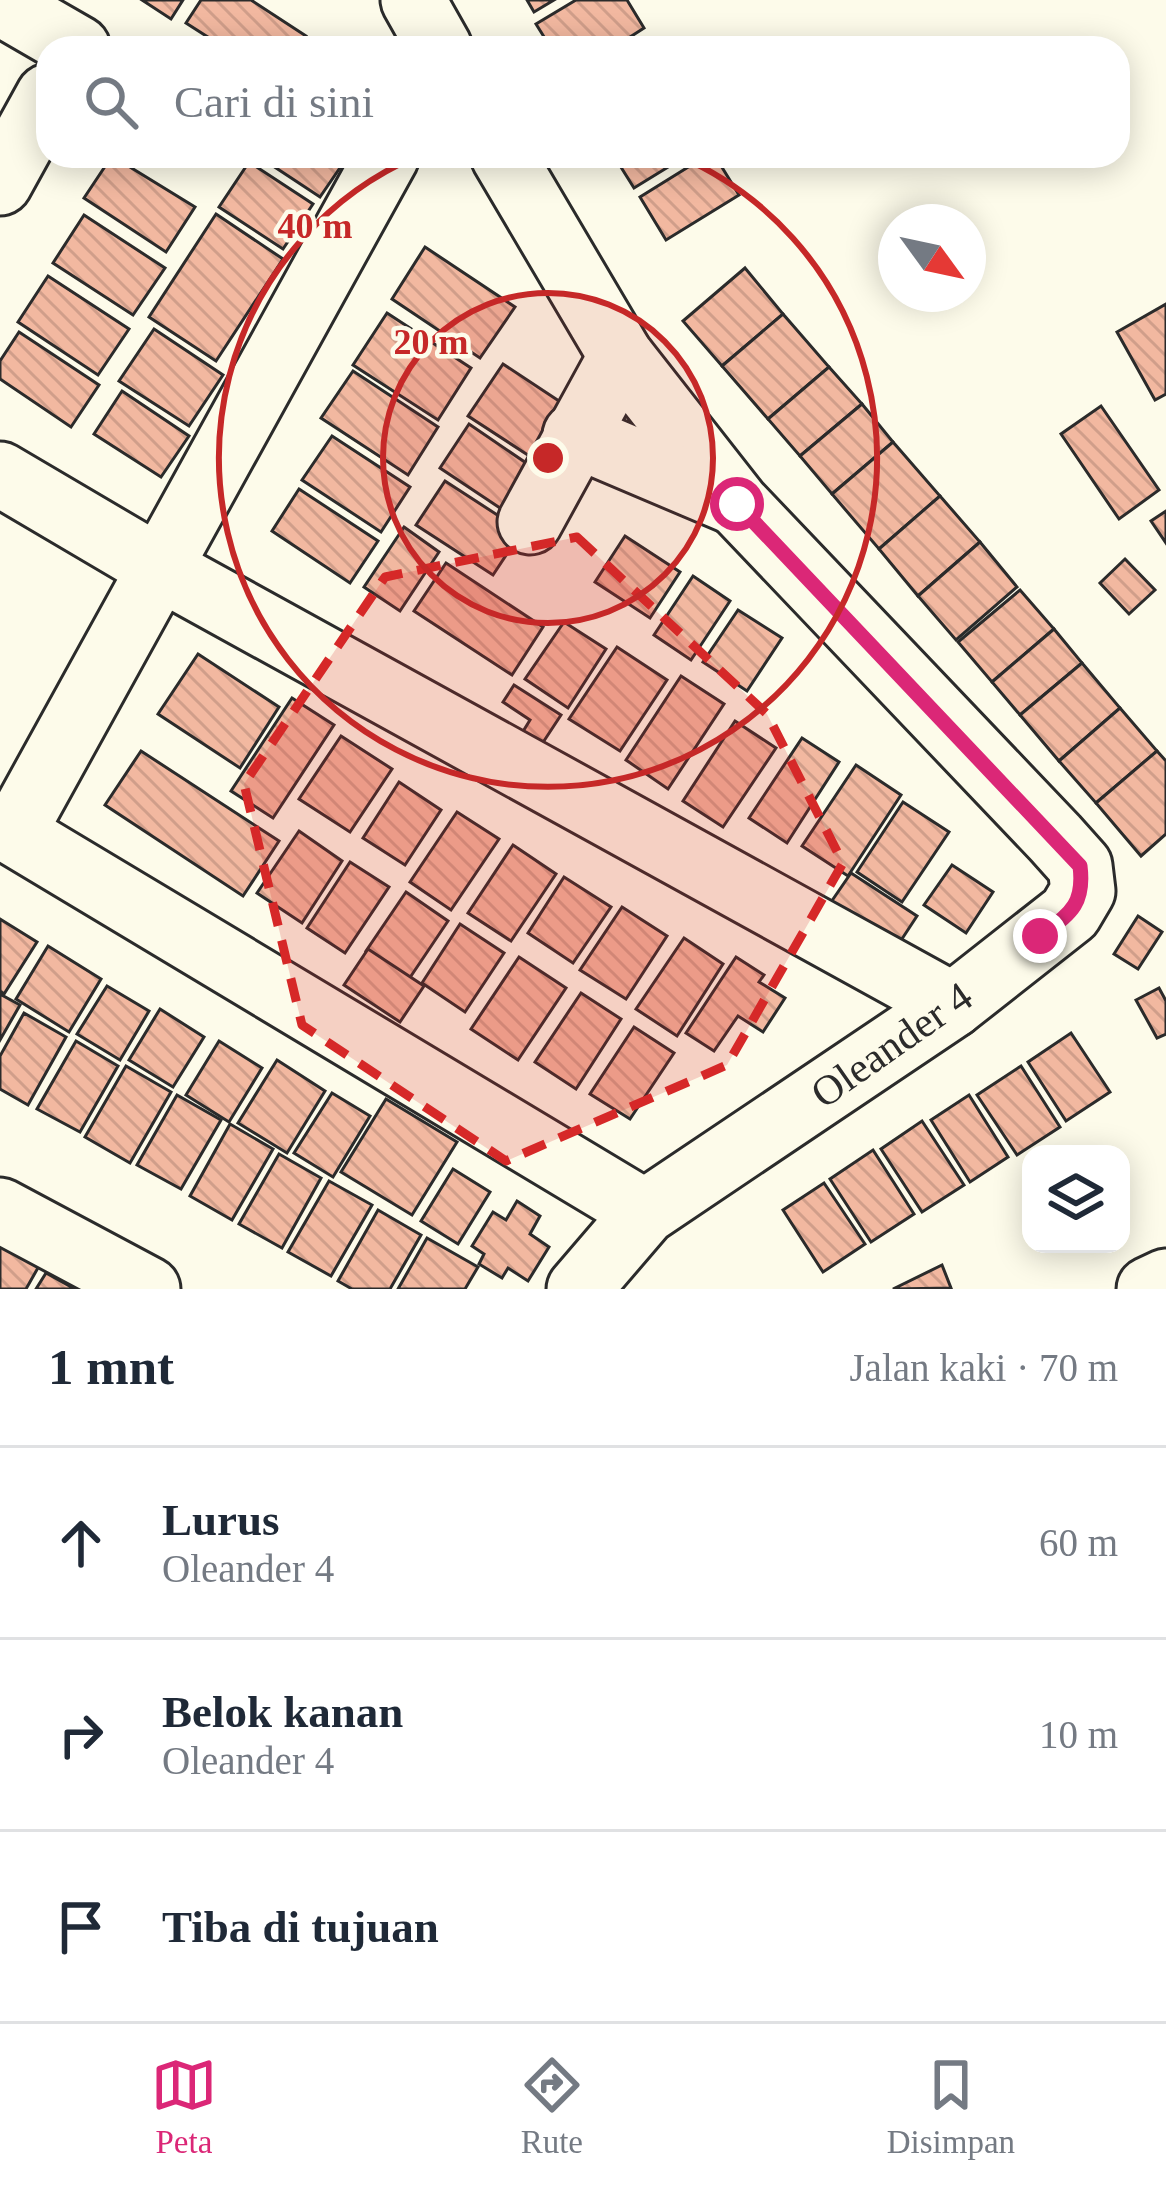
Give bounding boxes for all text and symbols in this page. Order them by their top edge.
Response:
search box [36,36,1130,168]
icon: search [78,69,144,135]
text: Cari di sini [174,77,374,127]
north arrow [878,204,986,312]
text: 40 m [278,206,353,246]
text: 20 m [394,322,469,362]
centre of rings [527,437,569,479]
route start [710,477,764,531]
route end [1013,909,1067,963]
street label: Oleander 4 [802,973,981,1117]
map controls [1022,1145,1130,1253]
button: layers [1022,1145,1130,1253]
text: 1 mnt [48,1339,174,1395]
text: Jalan kaki · 70 m [849,1346,1118,1389]
text: Lurus [162,1495,280,1545]
icon: ahead [48,1510,114,1576]
text: 60 m [1039,1521,1118,1564]
text: Oleander 4 [162,1547,334,1590]
text: Belok kanan [162,1687,403,1737]
icon: right [48,1702,114,1768]
text: 10 m [1039,1713,1118,1756]
text: Oleander 4 [162,1739,334,1782]
icon: arrive [48,1894,114,1960]
text: Tiba di tujuan [162,1902,439,1952]
tab: Peta [151,2052,217,2161]
tab: Rute [519,2052,585,2161]
tab: Disimpan [887,2052,1015,2161]

